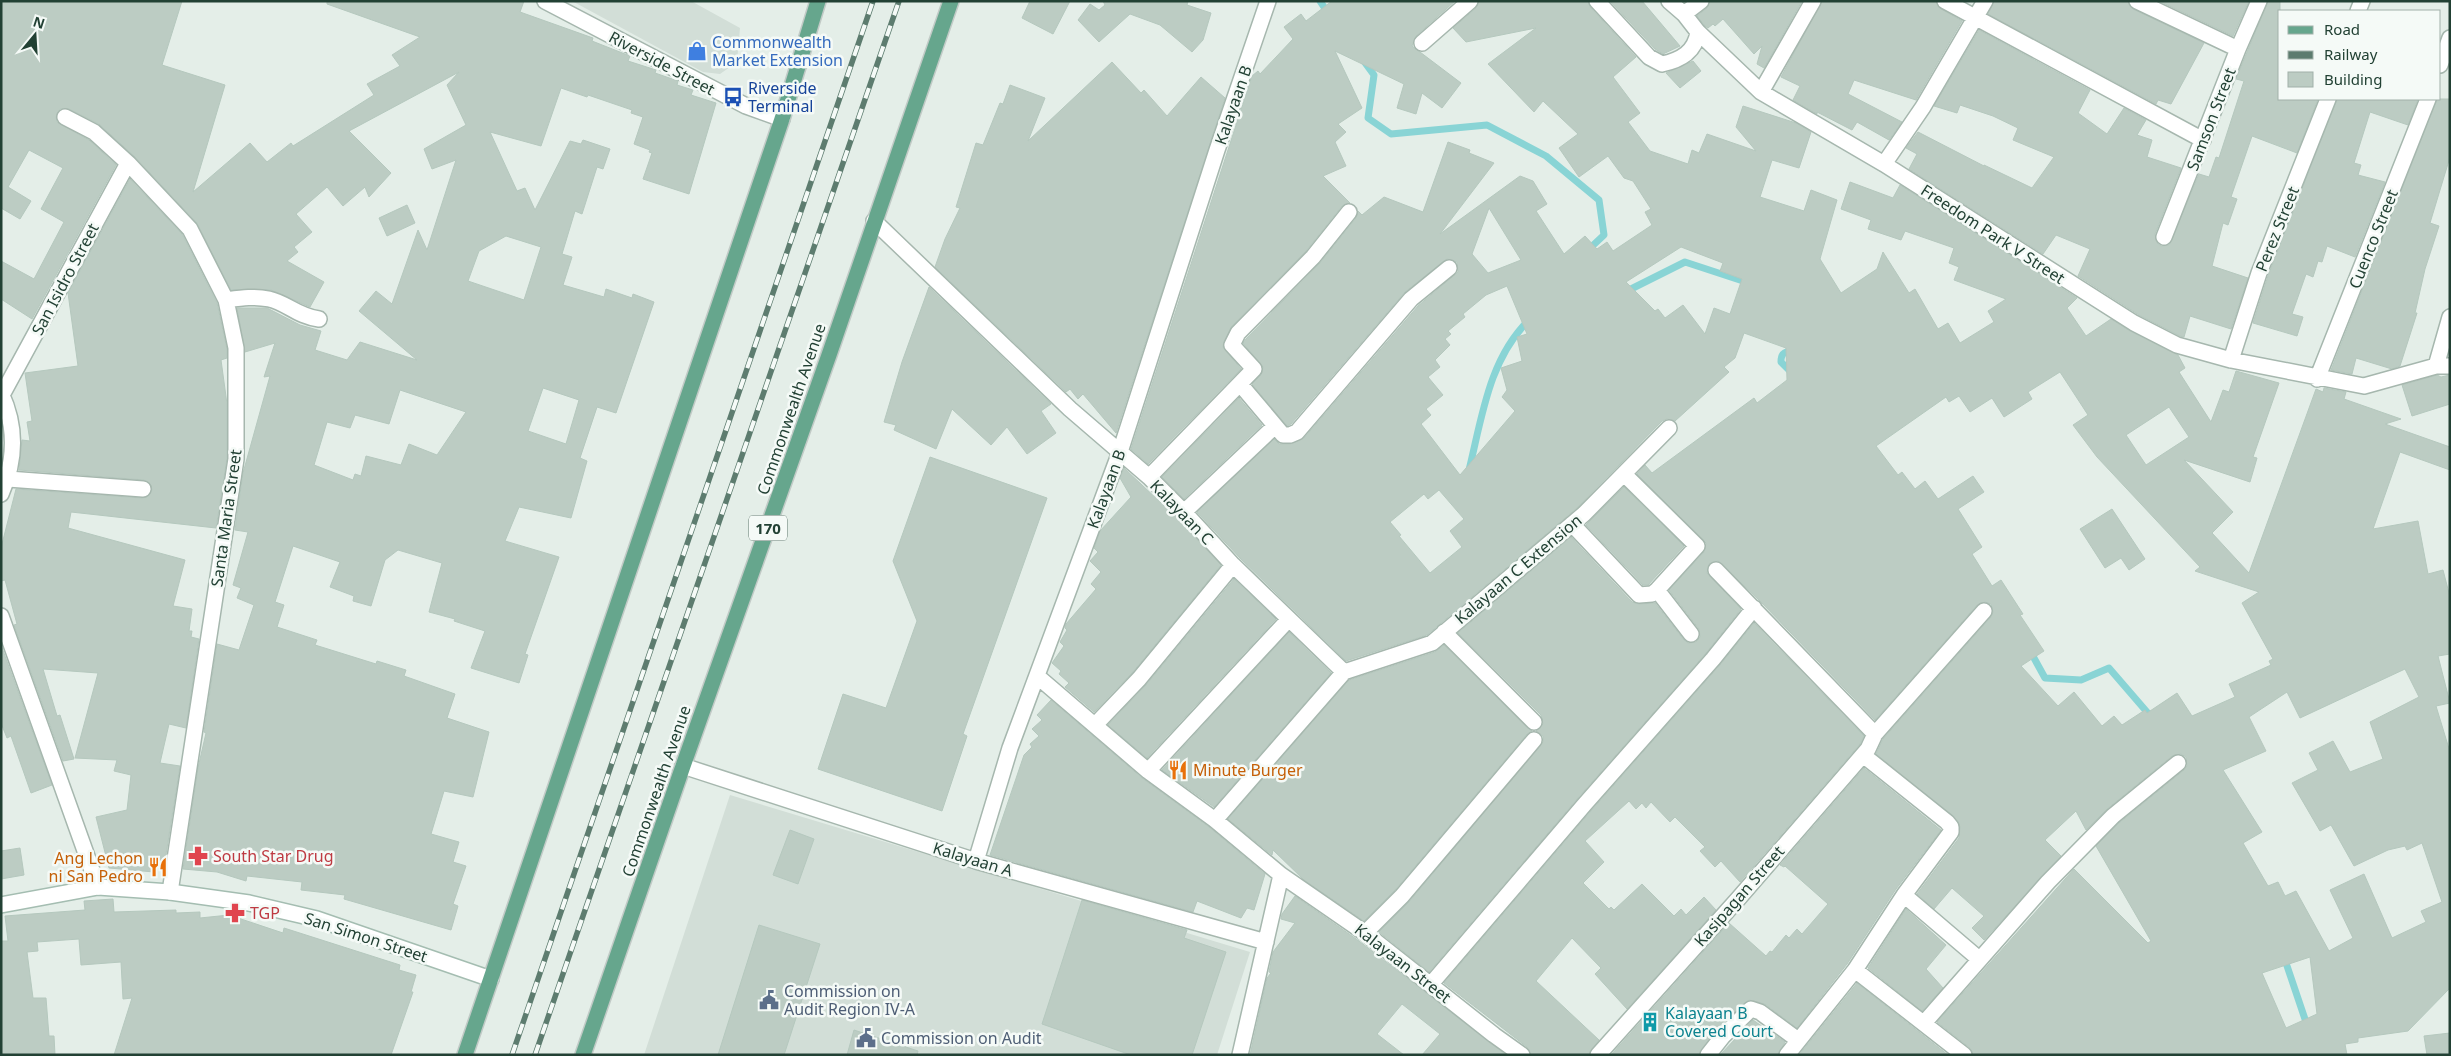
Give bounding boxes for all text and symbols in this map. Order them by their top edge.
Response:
north arrow [10,10,60,60]
legend [2278,10,2441,100]
text: N [31,11,48,33]
text: Road [2324,19,2360,39]
street label: Riverside Street [605,26,719,100]
place label: Commonwealth Market Extension [712,31,843,71]
shop icon: Commonwealth Market Extension [686,40,708,62]
text: Railway [2324,44,2378,64]
street label: Kalayaan B [1209,62,1257,148]
street label: Samson Street [2181,64,2241,174]
text: Building [2324,69,2382,89]
place label: Riverside Terminal [748,77,817,117]
bus stop icon: Riverside Terminal [722,86,744,108]
street label: Freedom Park V Street [1917,179,2069,289]
street label: Perez Street [2250,183,2304,275]
street label: Cuenco Street [2343,186,2403,292]
street label: San Isidro Street [26,219,104,339]
street label: Commonwealth Avenue [751,320,831,498]
street label: Kalayaan B [1082,446,1130,532]
street label: Santa Maria Street [205,448,247,588]
street label: Kalayaan C [1146,475,1218,549]
street label: Kalayaan C Extension [1450,509,1586,629]
road number: 170 [749,516,787,540]
street label: Commonwealth Avenue [616,702,696,880]
restaurant icon: Minute Burger [1167,759,1189,781]
place label: Minute Burger [1193,759,1303,781]
street label: Kalayaan A [930,836,1016,882]
street label: Kasipagan Street [1689,841,1789,951]
pharmacy icon: South Star Drug [187,845,209,867]
place label: South Star Drug [213,845,334,867]
place label: Ang Lechon ni San Pedro [49,847,143,887]
restaurant icon: Ang Lechon ni San Pedro [147,856,169,878]
pharmacy icon: TGP [224,902,246,924]
place label: TGP [250,902,280,924]
street label: San Simon Street [302,907,431,967]
street label: Kalayaan Street [1350,918,1456,1008]
place label: Commission on Audit Region IV-A [784,980,916,1020]
public building icon: Commission on Audit Region IV-A [758,989,780,1011]
place label: Kalayaan B Covered Court [1665,1002,1773,1042]
building icon: Kalayaan B Covered Court [1639,1011,1661,1033]
public building icon: Commission on Audit [855,1027,877,1049]
place label: Commission on Audit [881,1027,1042,1049]

